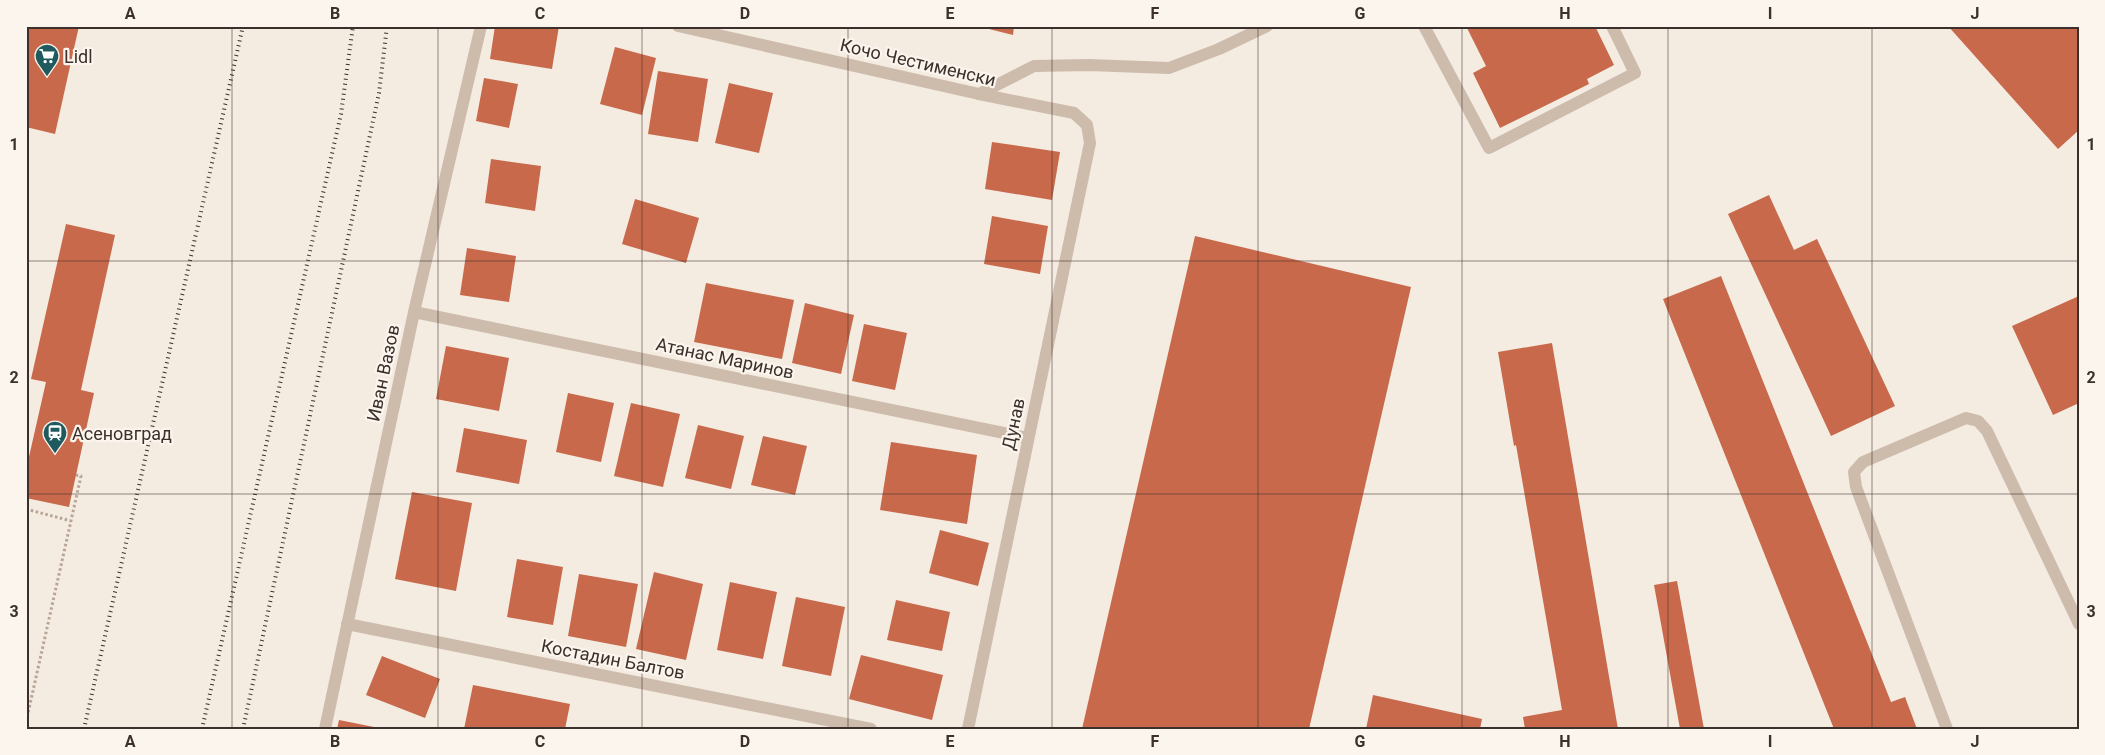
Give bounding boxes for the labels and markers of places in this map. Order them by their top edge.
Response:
supermarket icon: Lidl [34,43,60,77]
place label: Lidl [64,46,93,67]
station icon: Асеновград [42,420,68,454]
place label: Асеновград [72,423,172,444]

